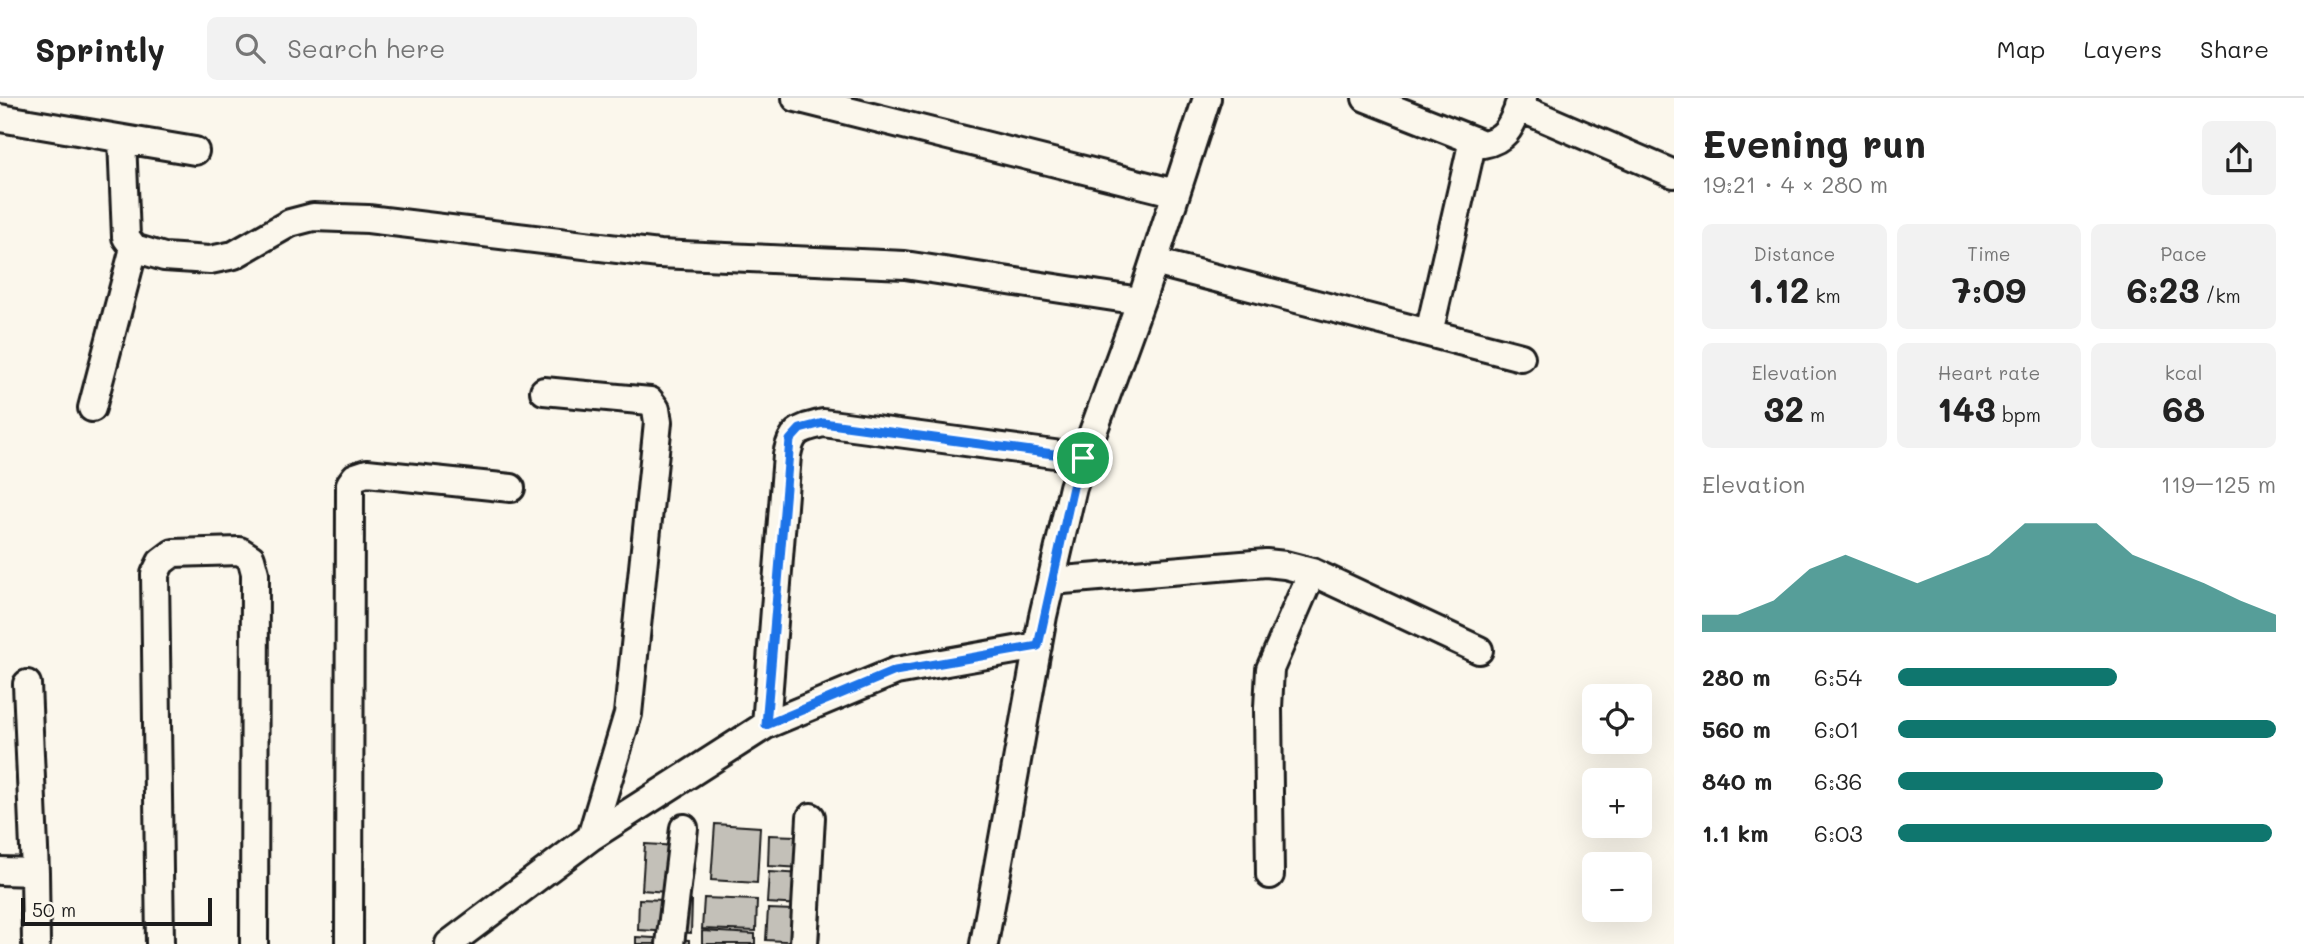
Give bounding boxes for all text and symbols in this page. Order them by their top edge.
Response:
search box [207,17,697,80]
text: Sprintly [35,27,165,70]
icon: search [231,29,269,67]
text: Search here [287,31,445,65]
text: Map [1997,33,2045,64]
text: Layers [2083,33,2162,64]
text: Share [2200,33,2269,64]
text: Evening run [1702,118,1926,168]
button: share [2202,121,2276,195]
text: 19:21 · 4 × 280 m [1702,169,1888,199]
text: Distance [1753,241,1835,266]
text: Time [1967,241,2011,266]
text: Pace [2160,241,2207,266]
text: 1.12 [1748,266,1809,312]
text: 7:09 [1952,266,2026,312]
text: 6:23 [2127,266,2199,312]
text: km [1809,283,1841,308]
text: /km [2199,283,2241,308]
text: Elevation [1752,360,1837,385]
text: Heart rate [1938,360,2040,385]
text: kcal [2165,360,2203,385]
text: 32 [1763,385,1804,431]
text: 143 [1937,385,1996,431]
text: 68 [2162,385,2205,431]
text: m [1804,402,1825,427]
text: bpm [1996,402,2041,427]
pin [1053,428,1113,488]
icon: arrive [1064,439,1102,477]
text: Elevation [1702,469,1805,499]
text: 119–125 m [2161,469,2276,499]
text: 280 m [1702,662,1770,692]
text: 6:54 [1814,662,1862,692]
map controls [1582,684,1652,922]
button: locate [1582,684,1652,754]
text: 560 m [1702,714,1771,744]
text: 6:01 [1814,714,1860,744]
text: 840 m [1702,766,1772,796]
text: 6:36 [1814,766,1862,796]
button: + [1582,768,1652,838]
text: 1.1 km [1702,818,1768,848]
text: 6:03 [1814,818,1863,848]
button: − [1582,852,1652,922]
scale bar [21,895,212,927]
text: 50 m [32,897,76,922]

